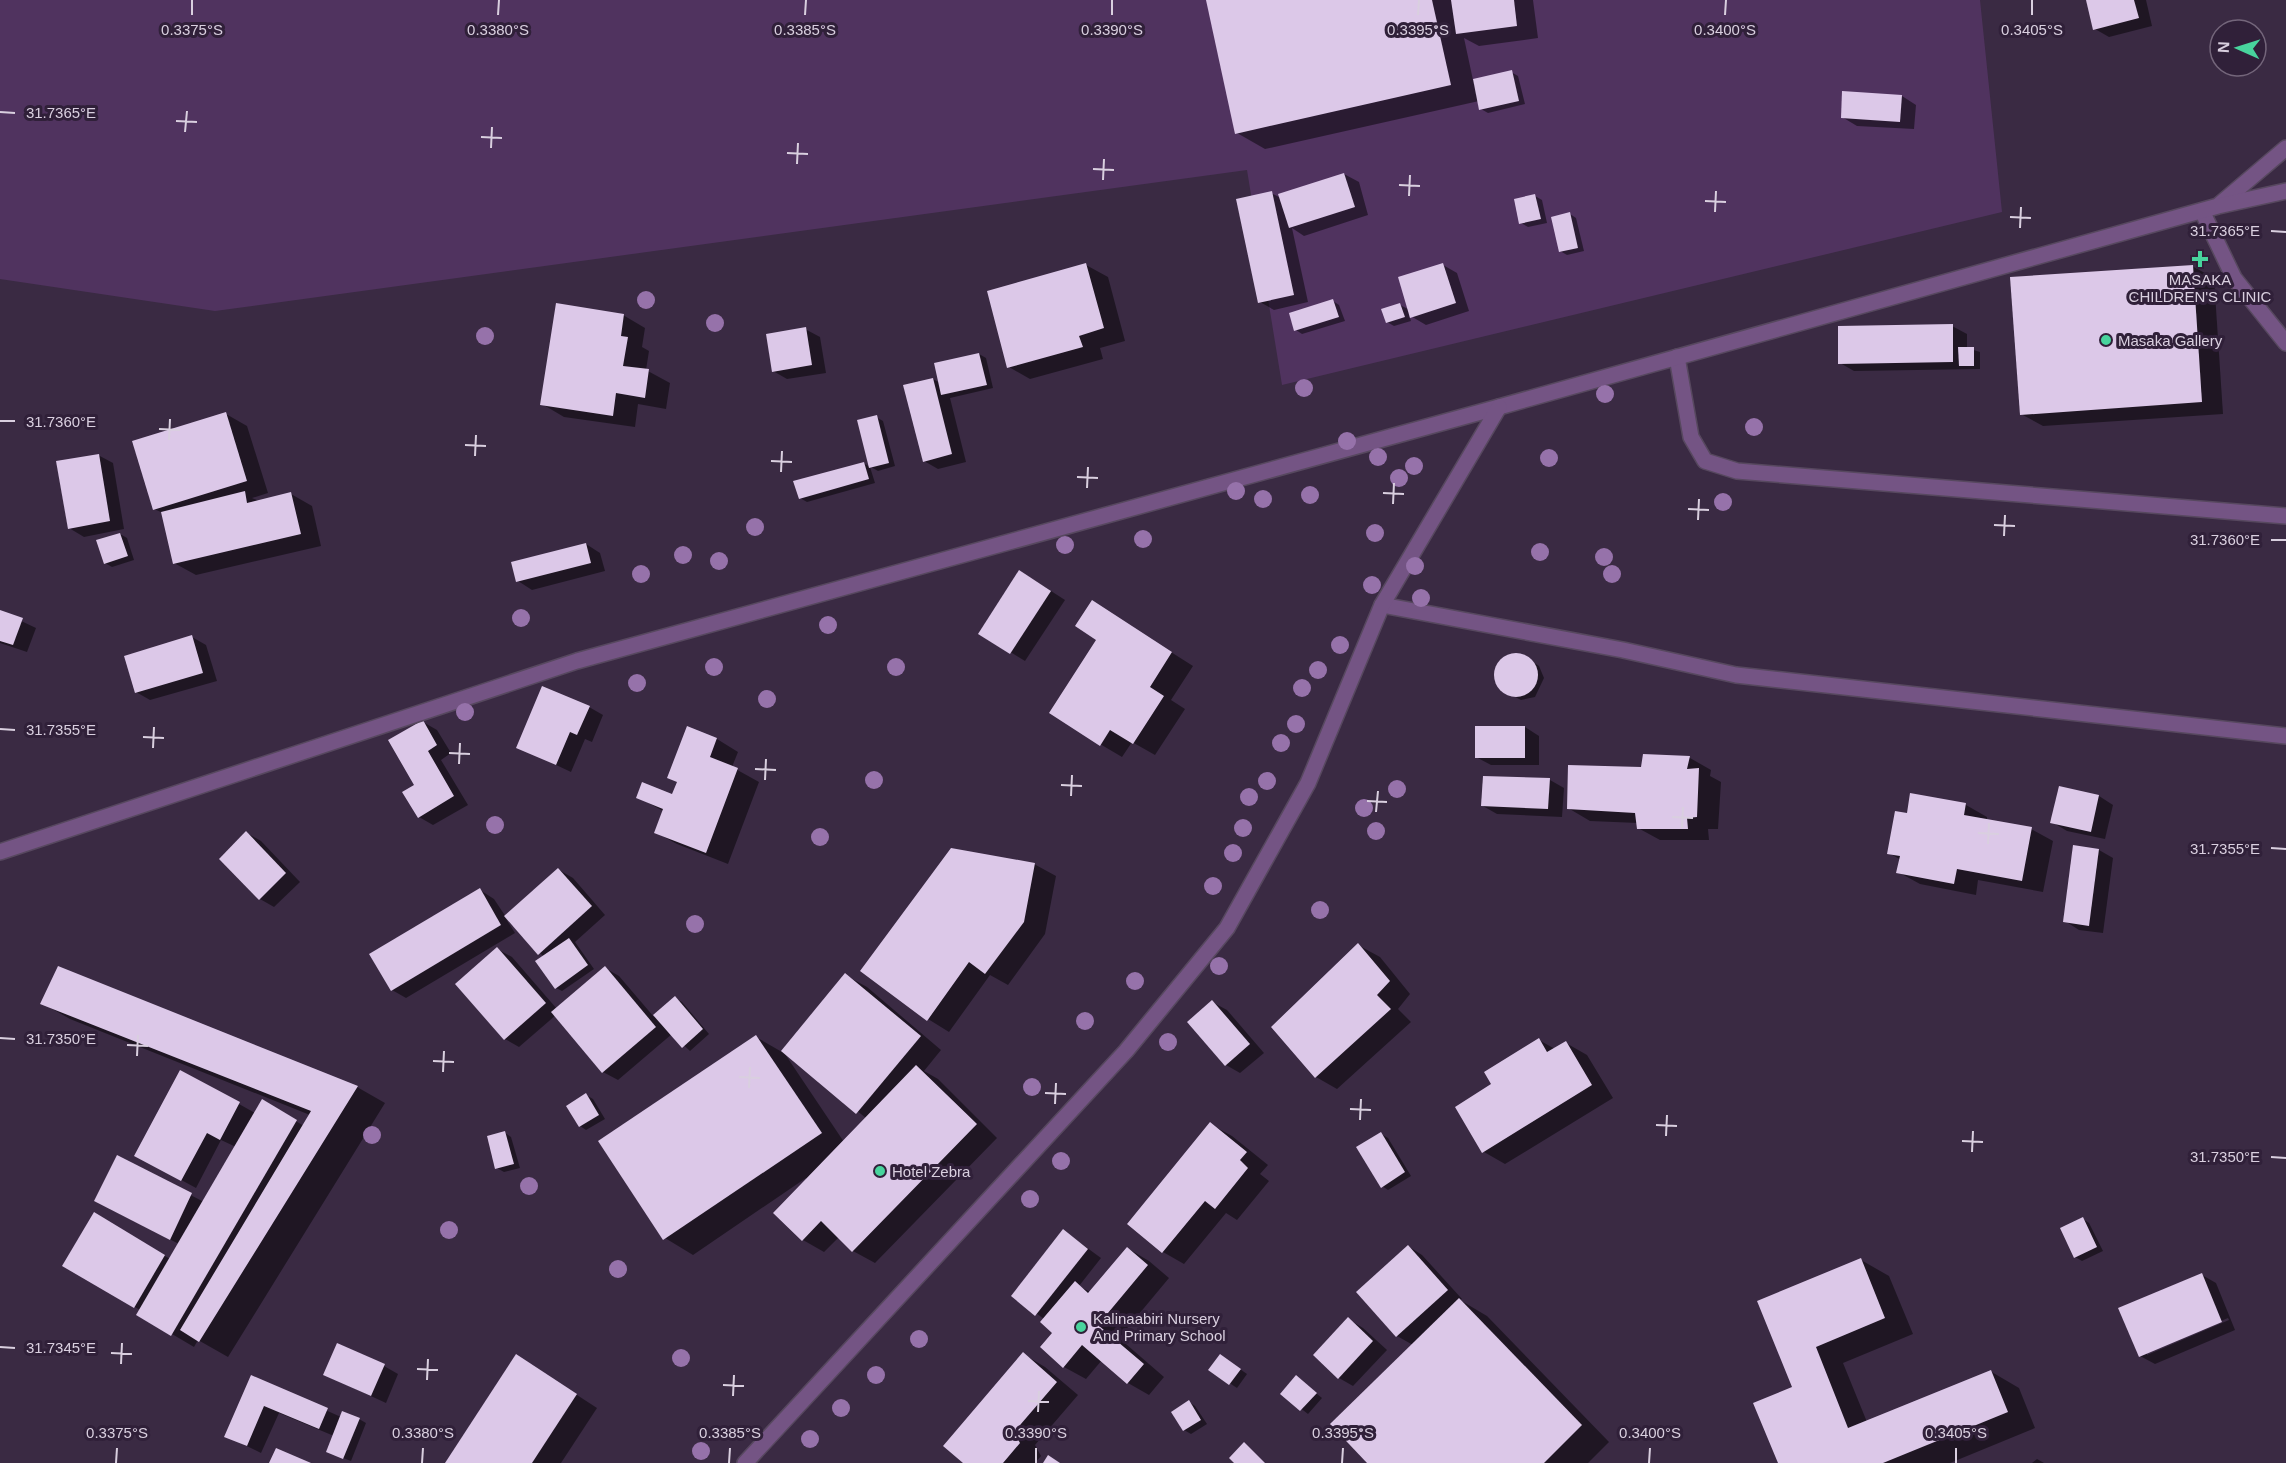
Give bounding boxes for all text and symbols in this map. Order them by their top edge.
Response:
north arrow [2208,18,2268,78]
text: 0.3375°S [161,21,223,38]
text: 0.3380°S [467,21,529,38]
text: 0.3385°S [774,21,836,38]
text: 0.3390°S [1081,21,1143,38]
text: 0.3395°S [1387,21,1449,38]
text: 0.3400°S [1694,21,1756,38]
text: 0.3405°S [2001,21,2063,38]
text: N [2215,41,2232,53]
text: 31.7365°E [26,104,96,121]
text: 31.7365°E [2190,222,2260,239]
marker: MASAKA CHILDREN'S CLINIC [2191,250,2209,268]
place label: MASAKA CHILDREN'S CLINIC [2129,271,2272,305]
place label: Masaka Gallery [2118,332,2223,349]
marker: Masaka Gallery [2099,333,2113,347]
text: 31.7360°E [26,413,96,430]
text: 31.7360°E [2190,531,2260,548]
text: 31.7355°E [26,721,96,738]
text: 31.7355°E [2190,840,2260,857]
text: 31.7350°E [26,1030,96,1047]
text: 31.7350°E [2190,1148,2260,1165]
place label: Hotel Zebra [892,1163,971,1180]
marker: Hotel Zebra [873,1164,887,1178]
place label: Kalinaabiri Nursery And Primary School [1093,1310,1226,1344]
marker: Kalinaabiri Nursery And Primary School [1074,1320,1088,1334]
text: 31.7345°E [26,1339,96,1356]
text: 0.3375°S [86,1424,148,1441]
text: 0.3380°S [392,1424,454,1441]
text: 0.3385°S [699,1424,761,1441]
text: 0.3390°S [1005,1424,1067,1441]
text: 0.3395°S [1312,1424,1374,1441]
text: 0.3400°S [1619,1424,1681,1441]
text: 0.3405°S [1925,1424,1987,1441]

